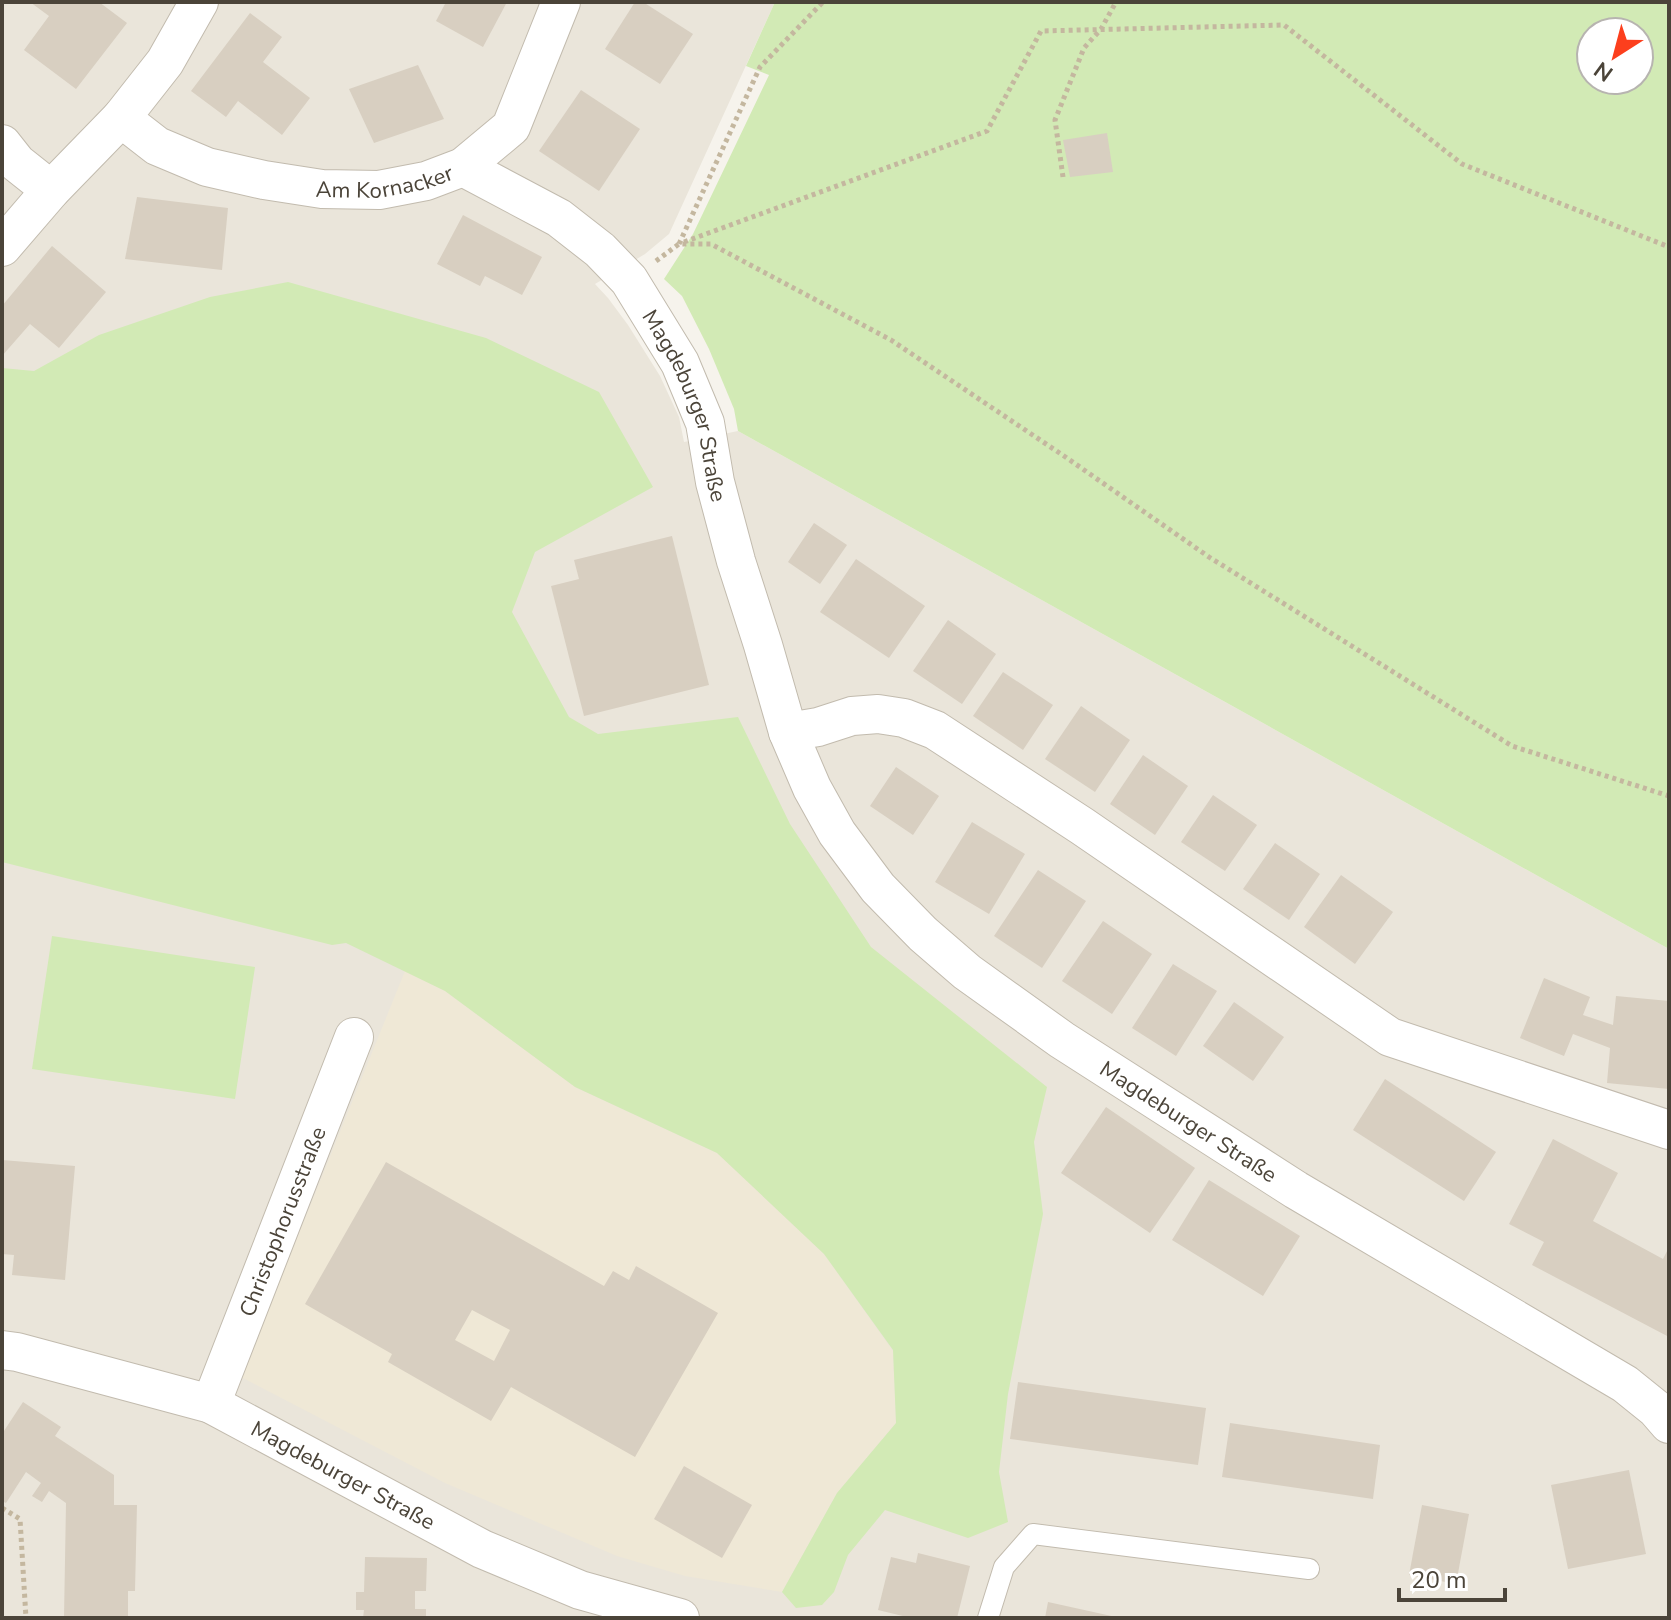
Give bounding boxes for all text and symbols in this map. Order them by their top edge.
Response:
north arrow [1575,16,1655,96]
text: N [1588,54,1619,88]
street label: Am Kornacker [315,158,458,206]
street label: Magdeburger Straße [635,304,734,505]
street label: Magdeburger Straße [1094,1054,1283,1190]
street label: Christophorusstraße [232,1122,334,1321]
street label: Magdeburger Straße [245,1414,440,1537]
scale bar [1399,1552,1505,1602]
text: 20 m [1411,1564,1467,1596]

